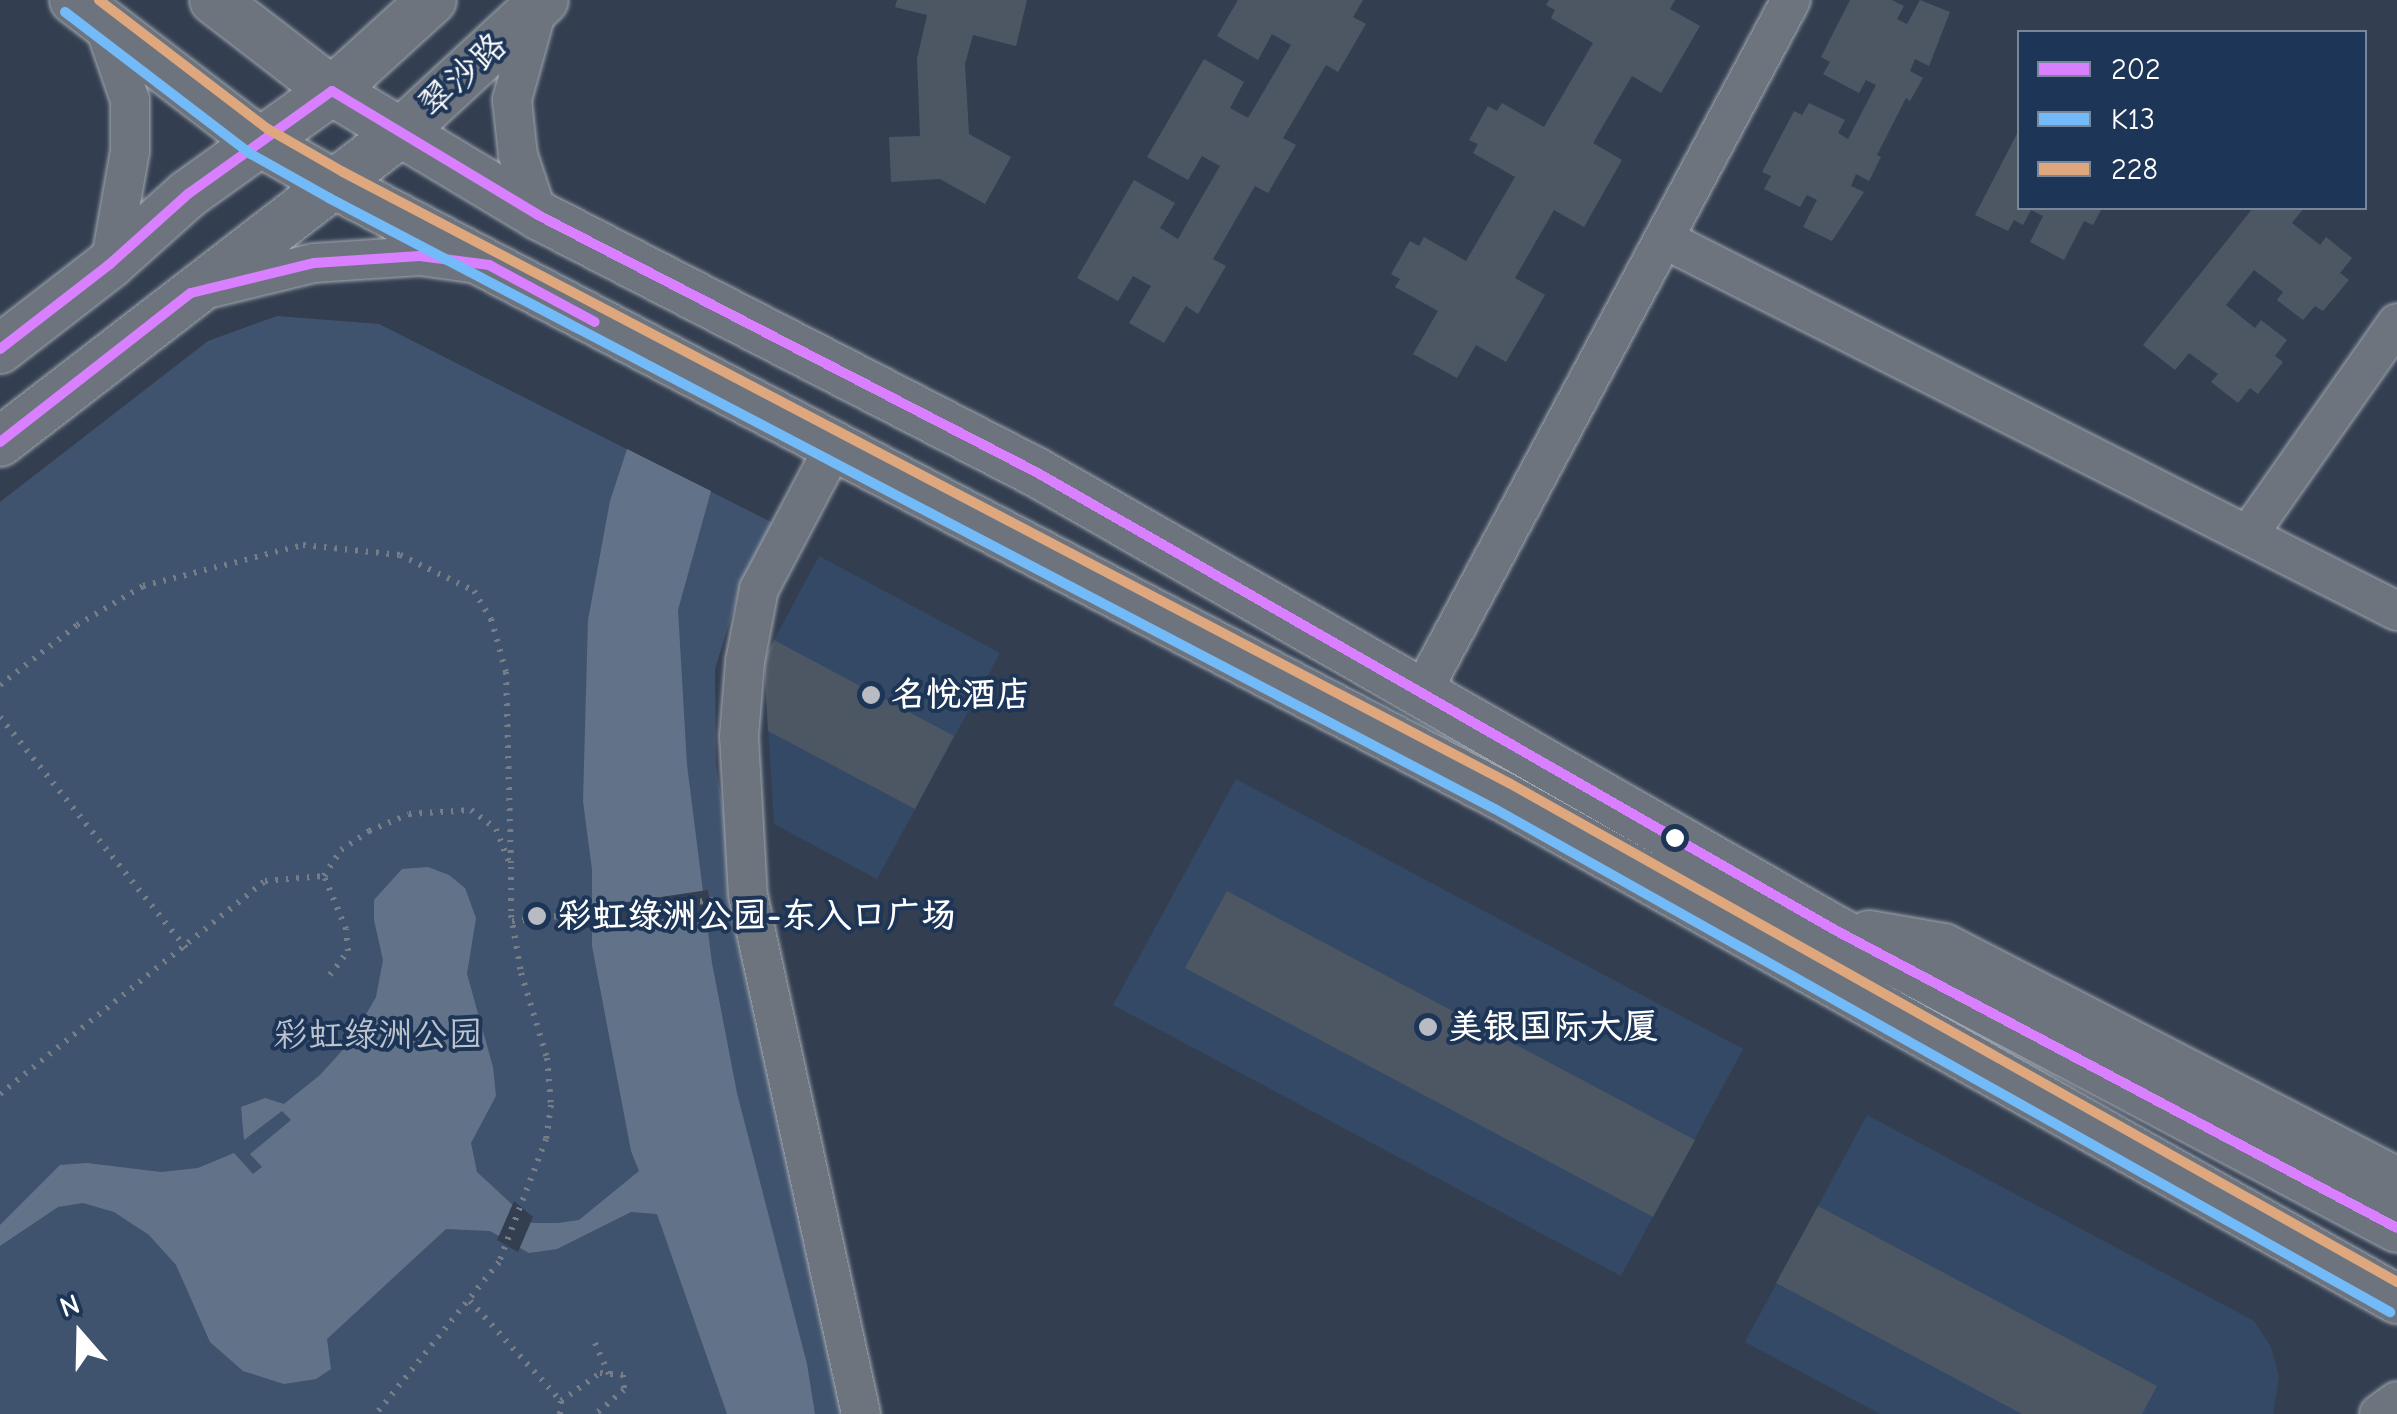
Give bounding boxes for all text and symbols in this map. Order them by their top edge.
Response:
street label: 翠沙路 [410,24,516,126]
legend [2017,30,2367,210]
text: 202 [2111,52,2161,87]
text: K13 [2111,102,2155,137]
text: 228 [2111,152,2158,187]
place label: 名悦酒店 [891,674,1031,716]
marker: 名悦酒店 [860,684,882,706]
unlabelled marker [1665,828,1685,848]
place label: 彩虹绿洲公园-东入口广场 [557,895,956,937]
marker: 彩虹绿洲公园-东入口广场 [526,905,548,927]
place label: 美银国际大厦 [1448,1006,1658,1048]
park label: 彩虹绿洲公园 [273,1014,483,1056]
marker: 美银国际大厦 [1417,1016,1439,1038]
north arrow [30,1284,130,1384]
text: N [56,1288,84,1324]

